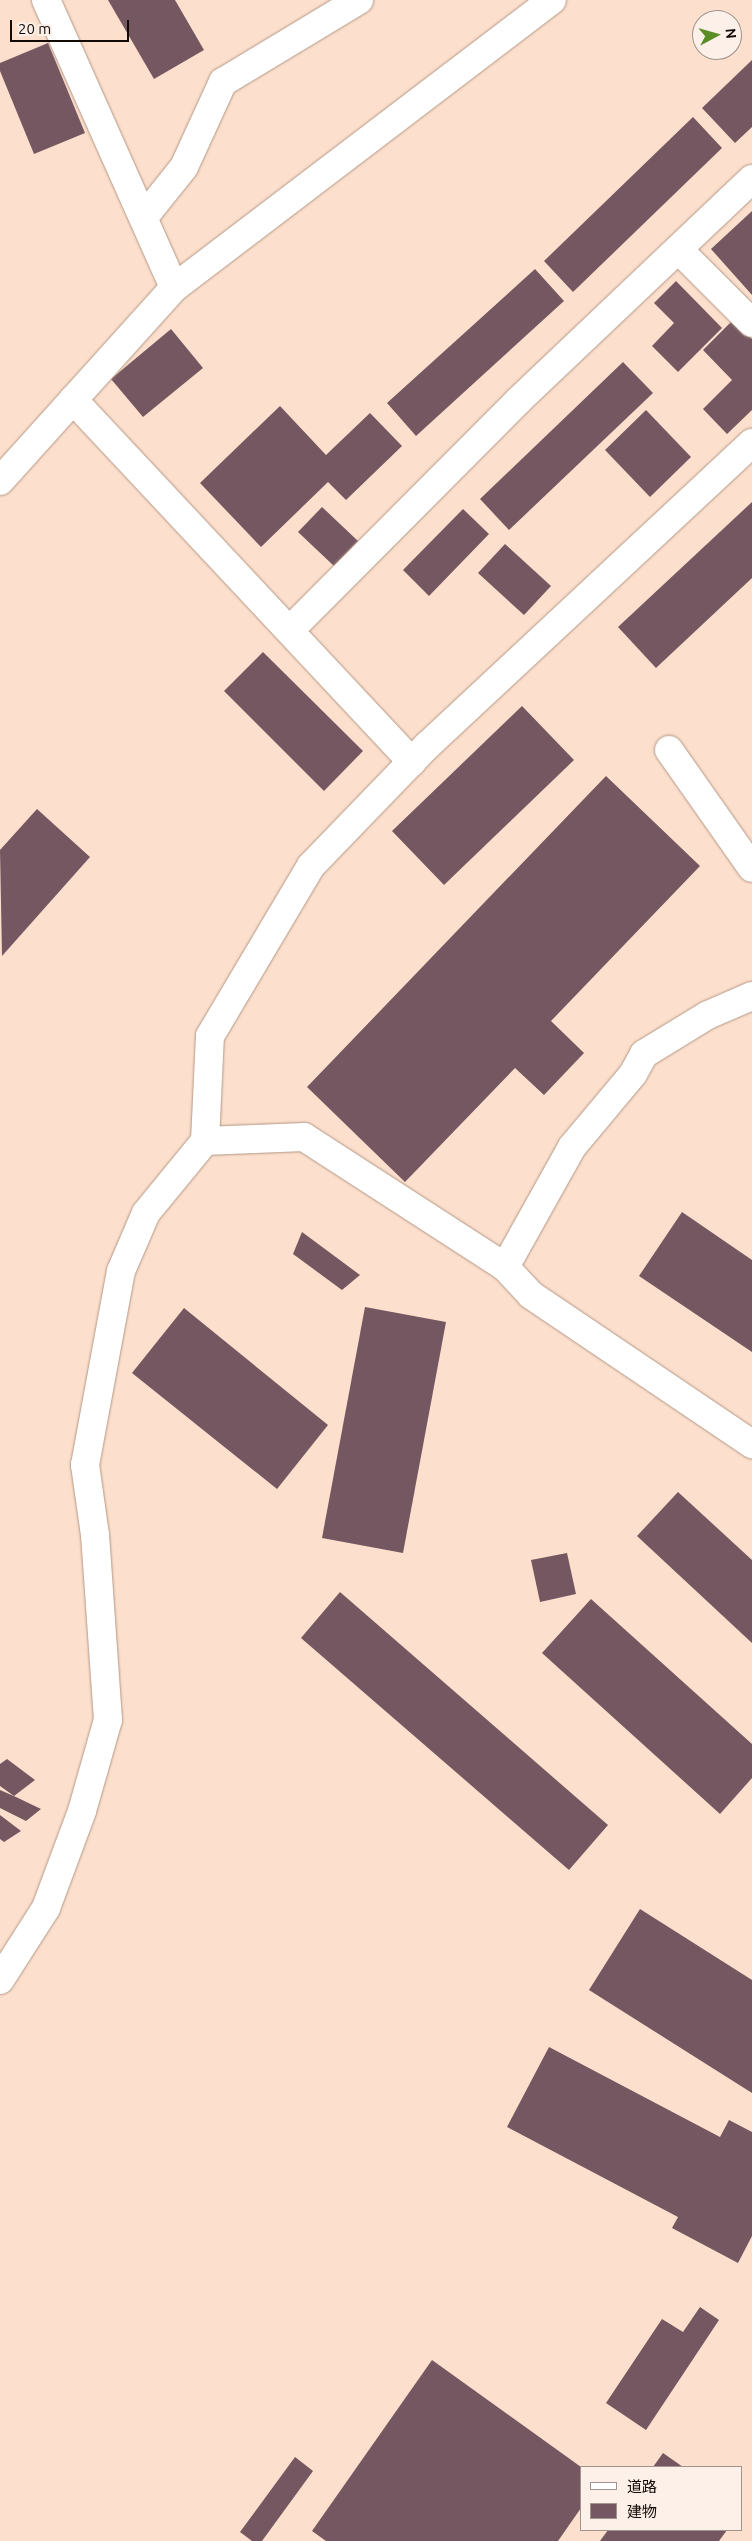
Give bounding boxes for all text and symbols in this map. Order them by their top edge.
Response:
scale bar [12,10,131,42]
north arrow [692,10,742,60]
text: 20 m [18,20,51,37]
text: N [722,27,739,40]
legend [580,2466,742,2531]
text: 道路 [627,2478,657,2495]
text: 建物 [627,2503,657,2520]

